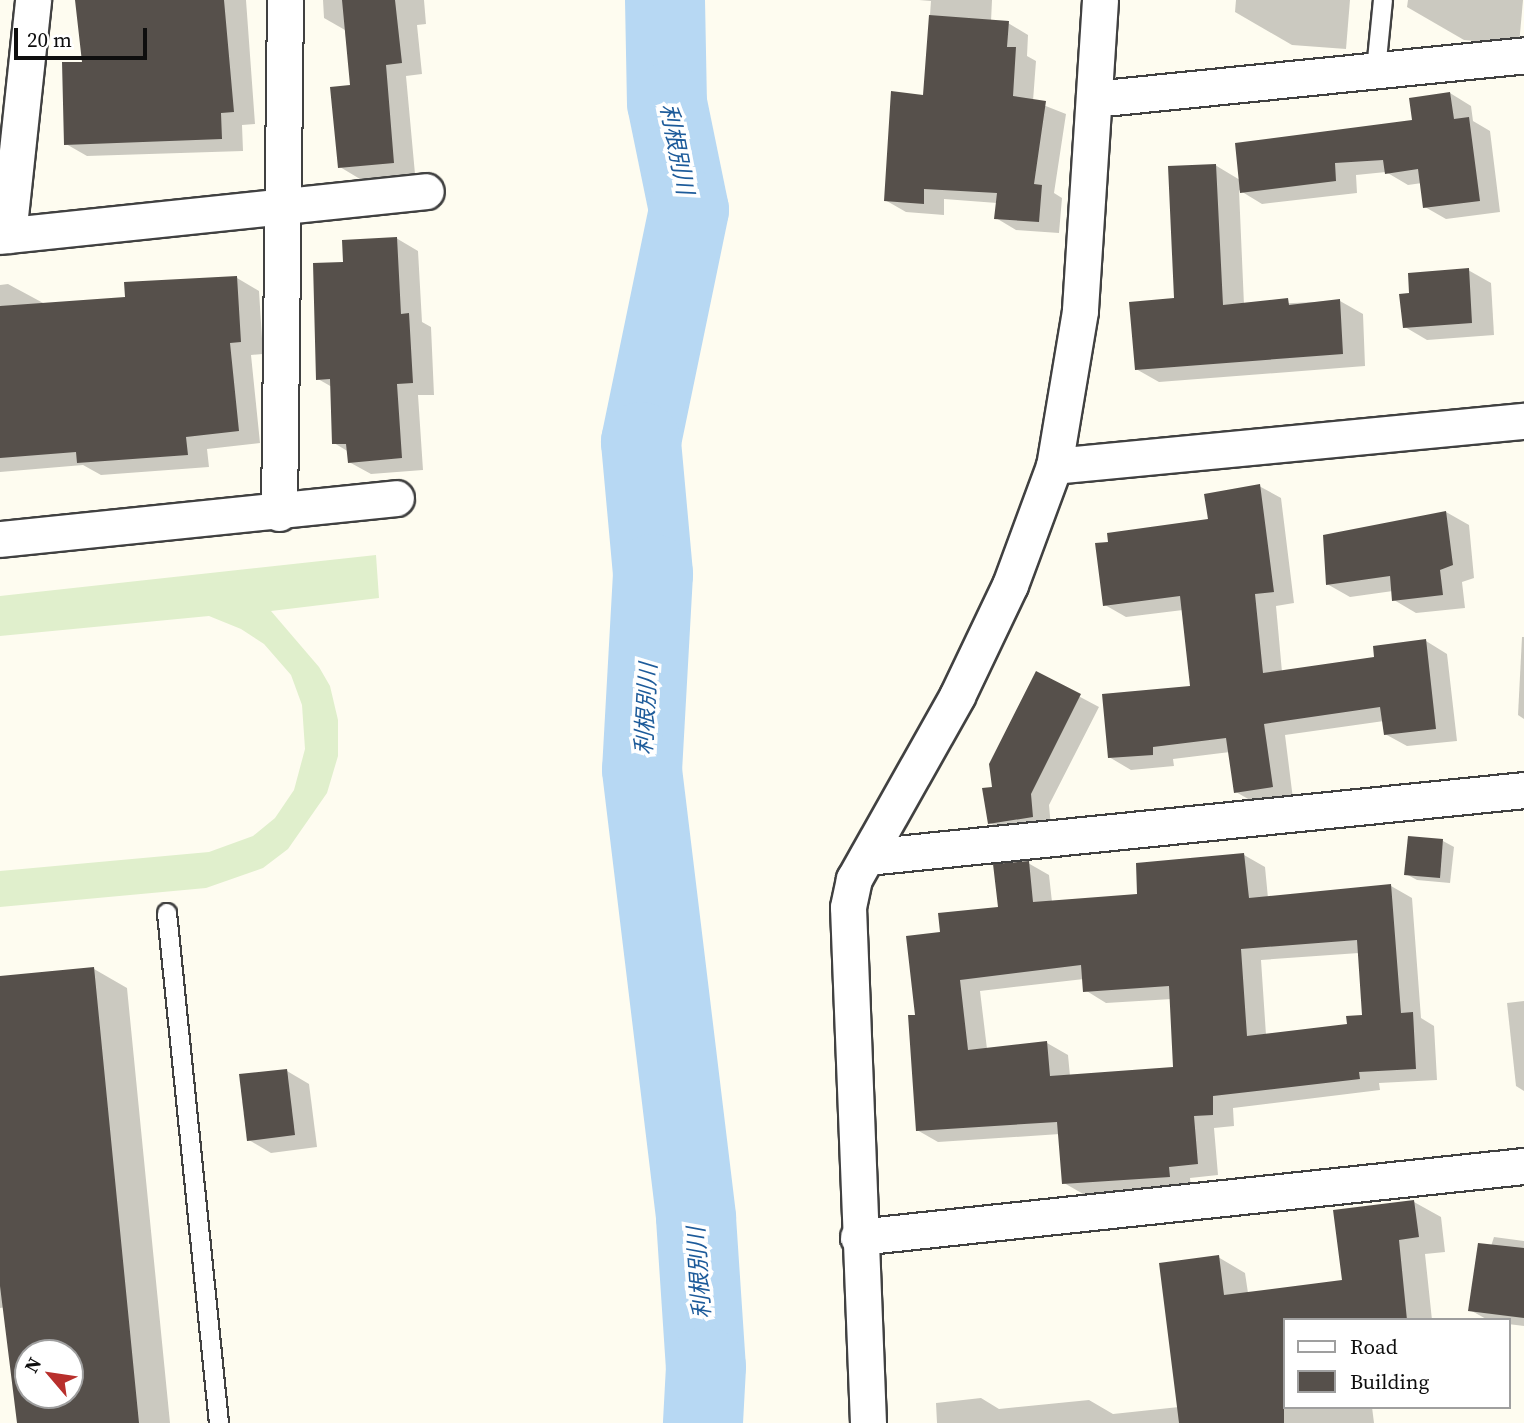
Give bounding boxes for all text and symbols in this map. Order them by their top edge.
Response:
scale bar [18,14,150,58]
text: 20 m [27,25,72,54]
water label: 利根別川 [655,101,699,197]
water label: 利根別川 [630,662,662,756]
water label: 利根別川 [682,1226,716,1320]
legend [1282,1318,1510,1409]
text: Road [1350,1332,1398,1361]
north arrow [14,1339,84,1409]
text: N [18,1352,47,1377]
text: Building [1350,1367,1429,1396]

